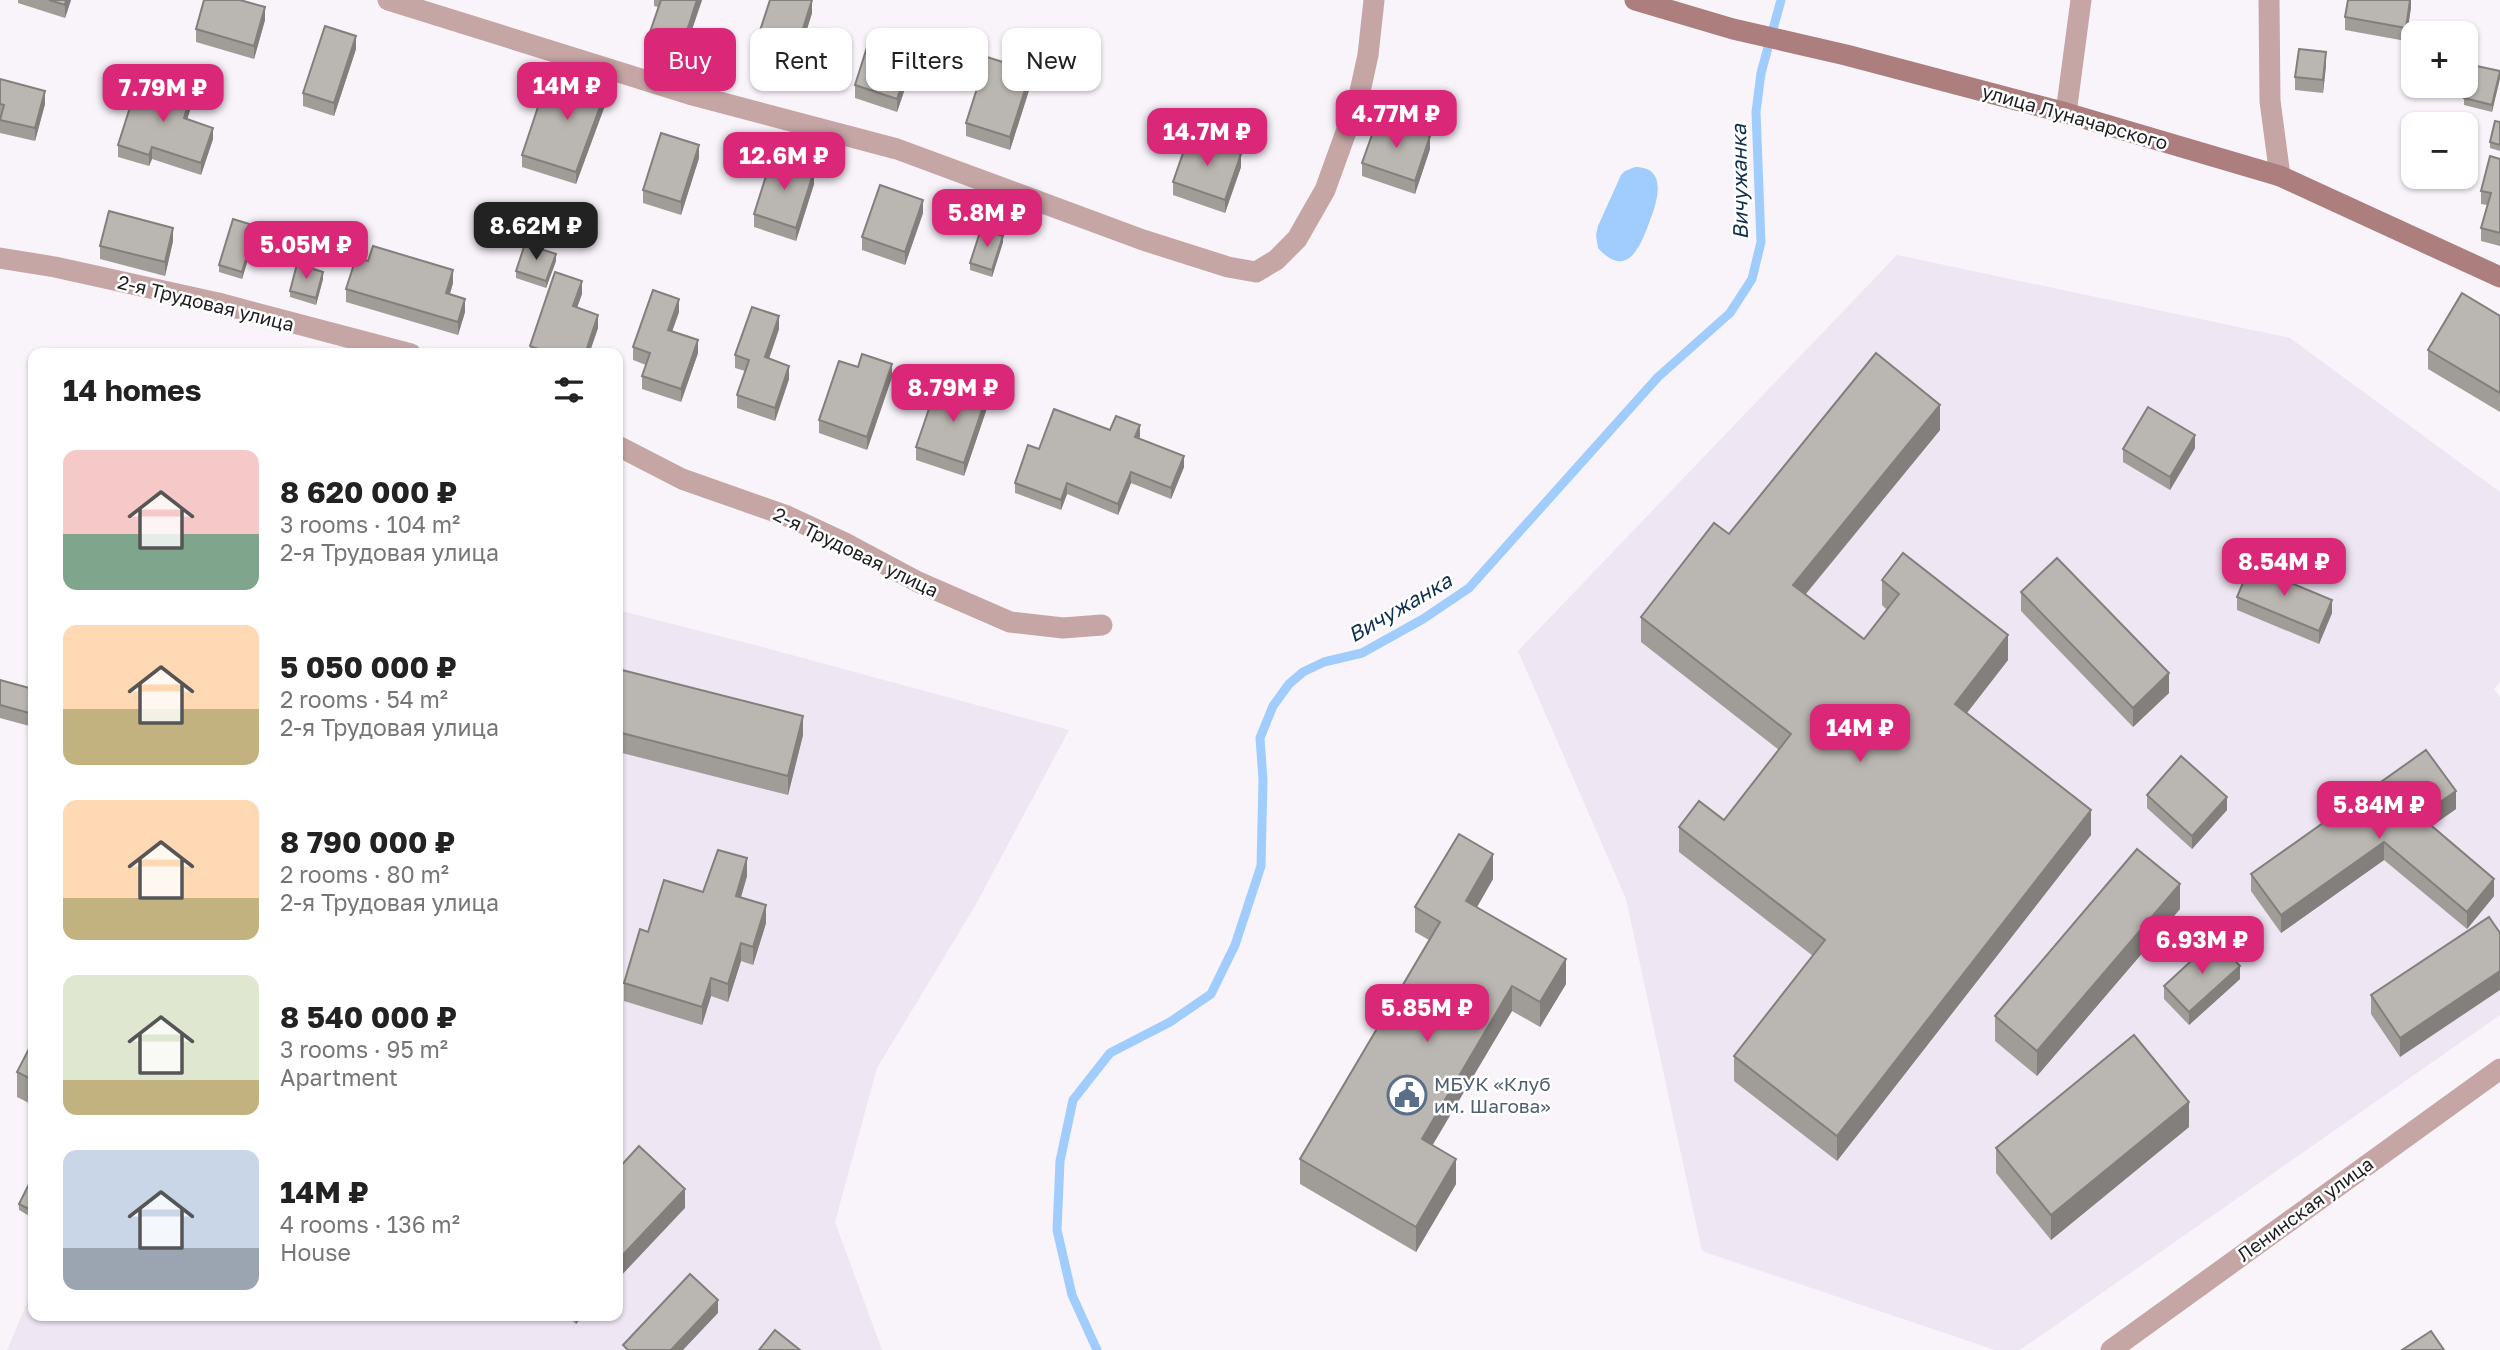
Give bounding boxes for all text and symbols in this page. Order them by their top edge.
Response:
map controls [2401,21,2478,189]
button: + [2401,21,2478,98]
chip: Buy [644,28,736,91]
chip: Rent [750,28,852,91]
chip: Filters [866,28,988,91]
chip: New [1002,28,1101,91]
pin: 14M ₽ [518,62,616,122]
pin: 7.79M ₽ [98,64,228,124]
text: 14M ₽ [533,71,601,99]
text: 7.79M ₽ [119,73,207,101]
street label: улица Луначарского [1980,79,2171,154]
pin: 4.77M ₽ [1331,90,1461,150]
text: 4.77M ₽ [1352,99,1440,127]
pin: 14.7M ₽ [1142,108,1272,168]
button: − [2401,112,2478,189]
text: 14.7M ₽ [1163,117,1251,145]
water label: Вичужанка [1725,123,1753,240]
pin: 12.6M ₽ [719,132,849,192]
text: 12.6M ₽ [739,141,829,169]
pin: 5.8M ₽ [930,190,1044,249]
text: 5.8M ₽ [948,198,1026,226]
pin: 8.62M ₽ [471,202,601,262]
text: 8.62M ₽ [490,211,582,239]
pin: 5.05M ₽ [241,222,371,281]
text: 5.05M ₽ [260,230,352,258]
street label: 2-я Трудовая улица [116,269,297,336]
pin: 8.79M ₽ [888,364,1018,424]
icon: filters [550,371,588,409]
text: 14 homes [63,372,202,408]
text: 8.79M ₽ [908,373,998,401]
text: 8 620 000 ₽ [280,474,457,510]
icon: home [119,478,203,562]
street label: 2-я Трудовая улица [770,502,943,602]
text: 3 rooms · 104 m² [280,510,460,538]
text: 2-я Трудовая улица [280,538,499,566]
pin: 8.54M ₽ [2219,538,2349,598]
text: 8.54M ₽ [2238,547,2330,575]
water label: Вичужанка [1343,566,1457,647]
text: 5 050 000 ₽ [280,649,457,685]
icon: home [119,653,203,737]
text: 2 rooms · 54 m² [280,685,448,713]
pin: 14M ₽ [1811,704,1909,764]
text: 2-я Трудовая улица [280,713,499,741]
text: 14M ₽ [1826,713,1894,741]
pin: 5.84M ₽ [2314,782,2444,841]
text: 5.84M ₽ [2333,790,2425,818]
text: 8 790 000 ₽ [280,824,455,860]
icon: home [119,828,203,912]
text: 2 rooms · 80 m² [280,860,449,888]
text: 2-я Трудовая улица [280,888,499,916]
pin: 6.93M ₽ [2137,916,2267,976]
text: 6.93M ₽ [2156,925,2248,953]
pin: 5.85M ₽ [1362,984,1492,1044]
text: 5.85M ₽ [1381,993,1473,1021]
text: 8 540 000 ₽ [280,999,457,1035]
icon: home [119,1003,203,1087]
text: 3 rooms · 95 m² [280,1035,448,1063]
text: Apartment [280,1063,398,1091]
place label: МБУК «Клуб им. Шагова» [1434,1072,1551,1117]
public building icon: МБУК «Клуб им. Шагова» [1386,1074,1428,1116]
street label: Ленинская улица [2232,1152,2377,1266]
text: 14M ₽ [280,1174,369,1210]
icon: home [119,1178,203,1262]
text: 4 rooms · 136 m² [280,1210,460,1238]
text: House [280,1238,351,1266]

